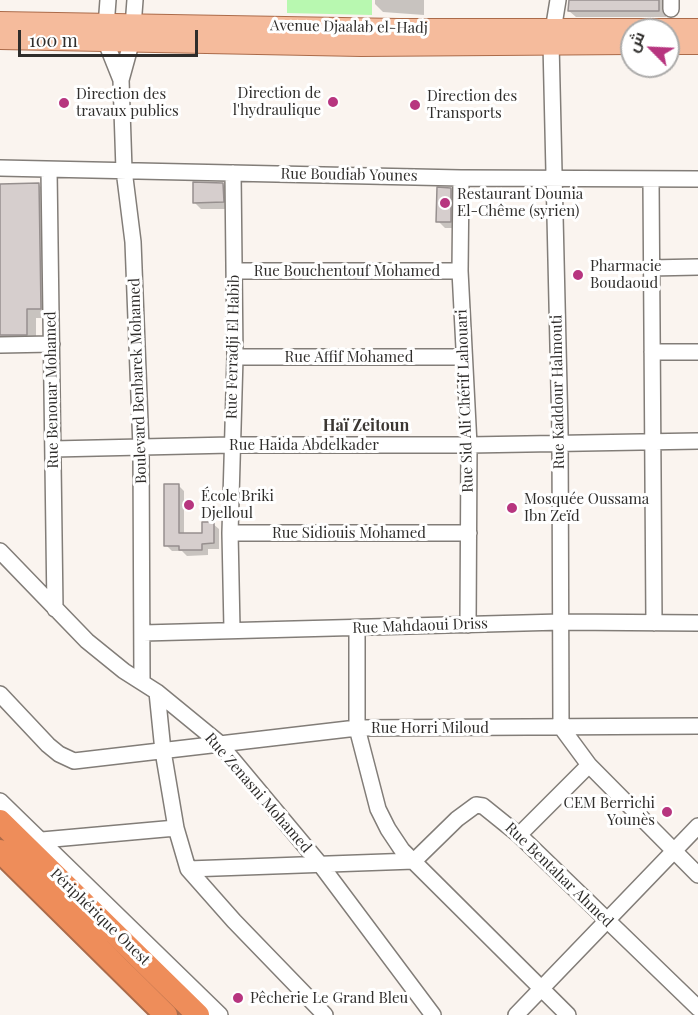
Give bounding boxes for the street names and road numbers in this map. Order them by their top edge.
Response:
street label: Avenue Djaalab el-Hadj [270,17,428,37]
street label: Rue Boudiab Younes [280,165,418,185]
street label: Rue Bouchentouf Mohamed [254,262,440,280]
street label: Rue Ferradji El Habib [223,275,243,419]
street label: Boulevard Benbarek Mohamed [125,278,151,484]
street label: Rue Sid Ali Chérif Lahouari [453,309,477,493]
street label: Rue Benouar Mohamed [42,311,62,469]
street label: Rue Kaddour Halmouti [548,314,568,470]
street label: Rue Affif Mohamed [285,348,413,366]
street label: Rue Haida Abdelkader [229,436,379,454]
street label: Rue Sidiouis Mohamed [272,524,426,542]
street label: Rue Mahdaoui Driss [352,615,488,637]
street label: Rue Horri Miloud [371,719,489,737]
street label: Rue Zenasni Mohamed [201,729,315,857]
street label: Rue Bentahar Ahmed [501,819,617,931]
street label: Périphérique Ouest [46,865,154,969]

